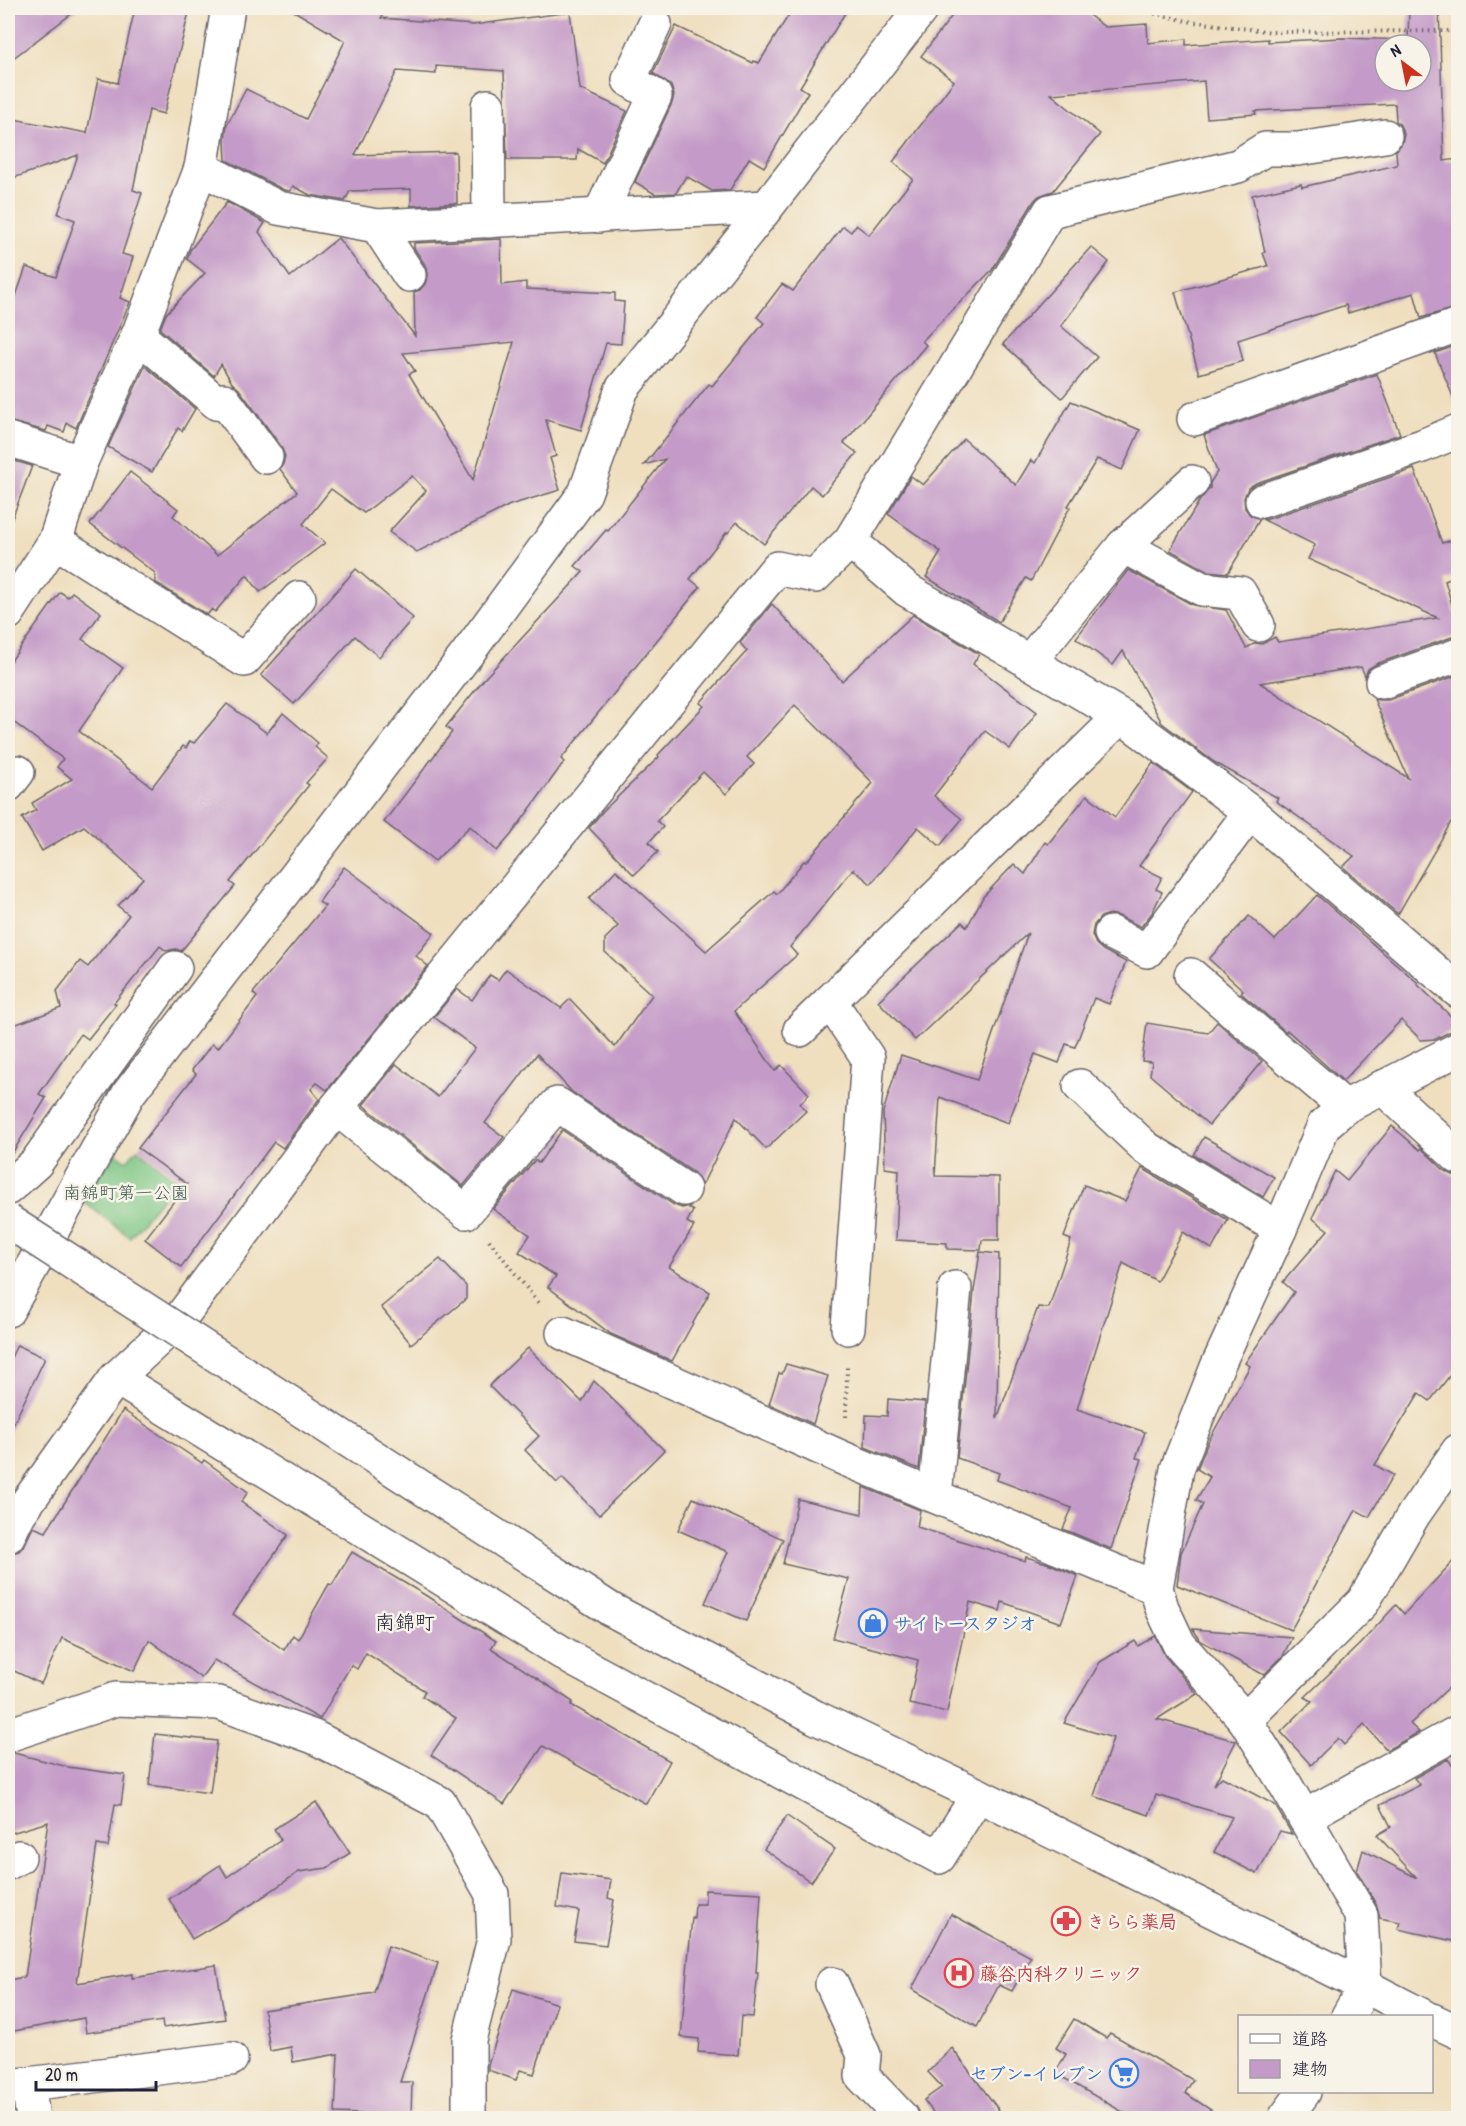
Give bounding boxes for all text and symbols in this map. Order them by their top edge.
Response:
north arrow [1373,33,1433,93]
text: N [1386,38,1405,62]
park label: 南錦町第一公園 [63,1180,189,1205]
shop icon: サイトースタジオ [857,1607,889,1639]
district label: 南錦町 [375,1608,435,1635]
place label: サイトースタジオ [894,1611,1036,1636]
pharmacy icon: きらら薬局 [1050,1905,1082,1937]
place label: きらら薬局 [1087,1909,1177,1934]
hospital icon: 藤谷内科クリニック [943,1957,975,1989]
place label: 藤谷内科クリニック [980,1961,1142,1986]
legend [1238,2015,1433,2093]
text: 道路 [1292,2026,1328,2051]
scale bar [36,2054,156,2092]
text: 建物 [1292,2056,1328,2081]
supermarket icon: セブン-イレブン [1108,2057,1140,2089]
place label: セブン-イレブン [970,2061,1103,2086]
text: 20 m [45,2062,78,2087]

